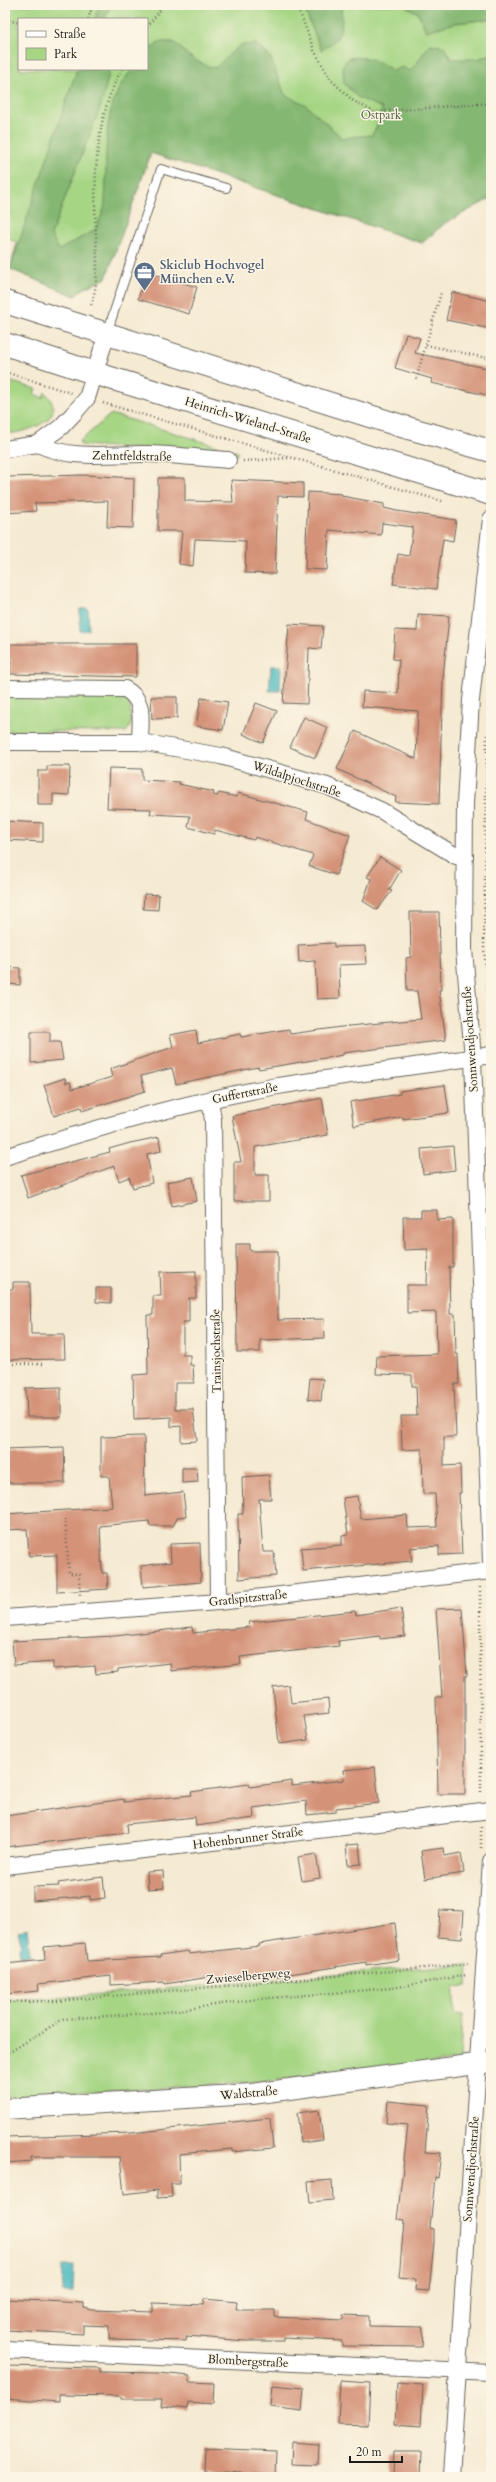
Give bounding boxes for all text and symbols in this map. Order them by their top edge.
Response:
legend [18,18,148,70]
text: Straße [54,26,86,42]
text: Park [54,46,78,62]
park label: Ostpark [361,107,402,123]
place label: Skiclub Hochvogel München e.V. [160,257,265,287]
office icon: Skiclub Hochvogel München e.V. [132,259,158,292]
street label: Heinrich-Wieland-Straße [183,393,313,447]
street label: Zehntfeldstraße [92,447,172,465]
street label: Wildalpjochstraße [250,757,344,801]
street label: Sonnwendjochstraße [458,985,482,1093]
street label: Guffertstraße [211,1079,279,1107]
street label: Trainsjochstraße [207,1309,225,1393]
street label: Gratlspitzstraße [208,1586,288,1610]
street label: Hohenbrunner Straße [192,1823,304,1853]
street label: Zwieselbergweg [205,1964,291,1988]
street label: Waldstraße [218,2083,279,2104]
street label: Sonnwendjochstraße [459,2115,483,2223]
street label: Blombergstraße [207,2351,289,2371]
scale bar [350,2438,402,2464]
text: 20 m [356,2444,383,2460]

